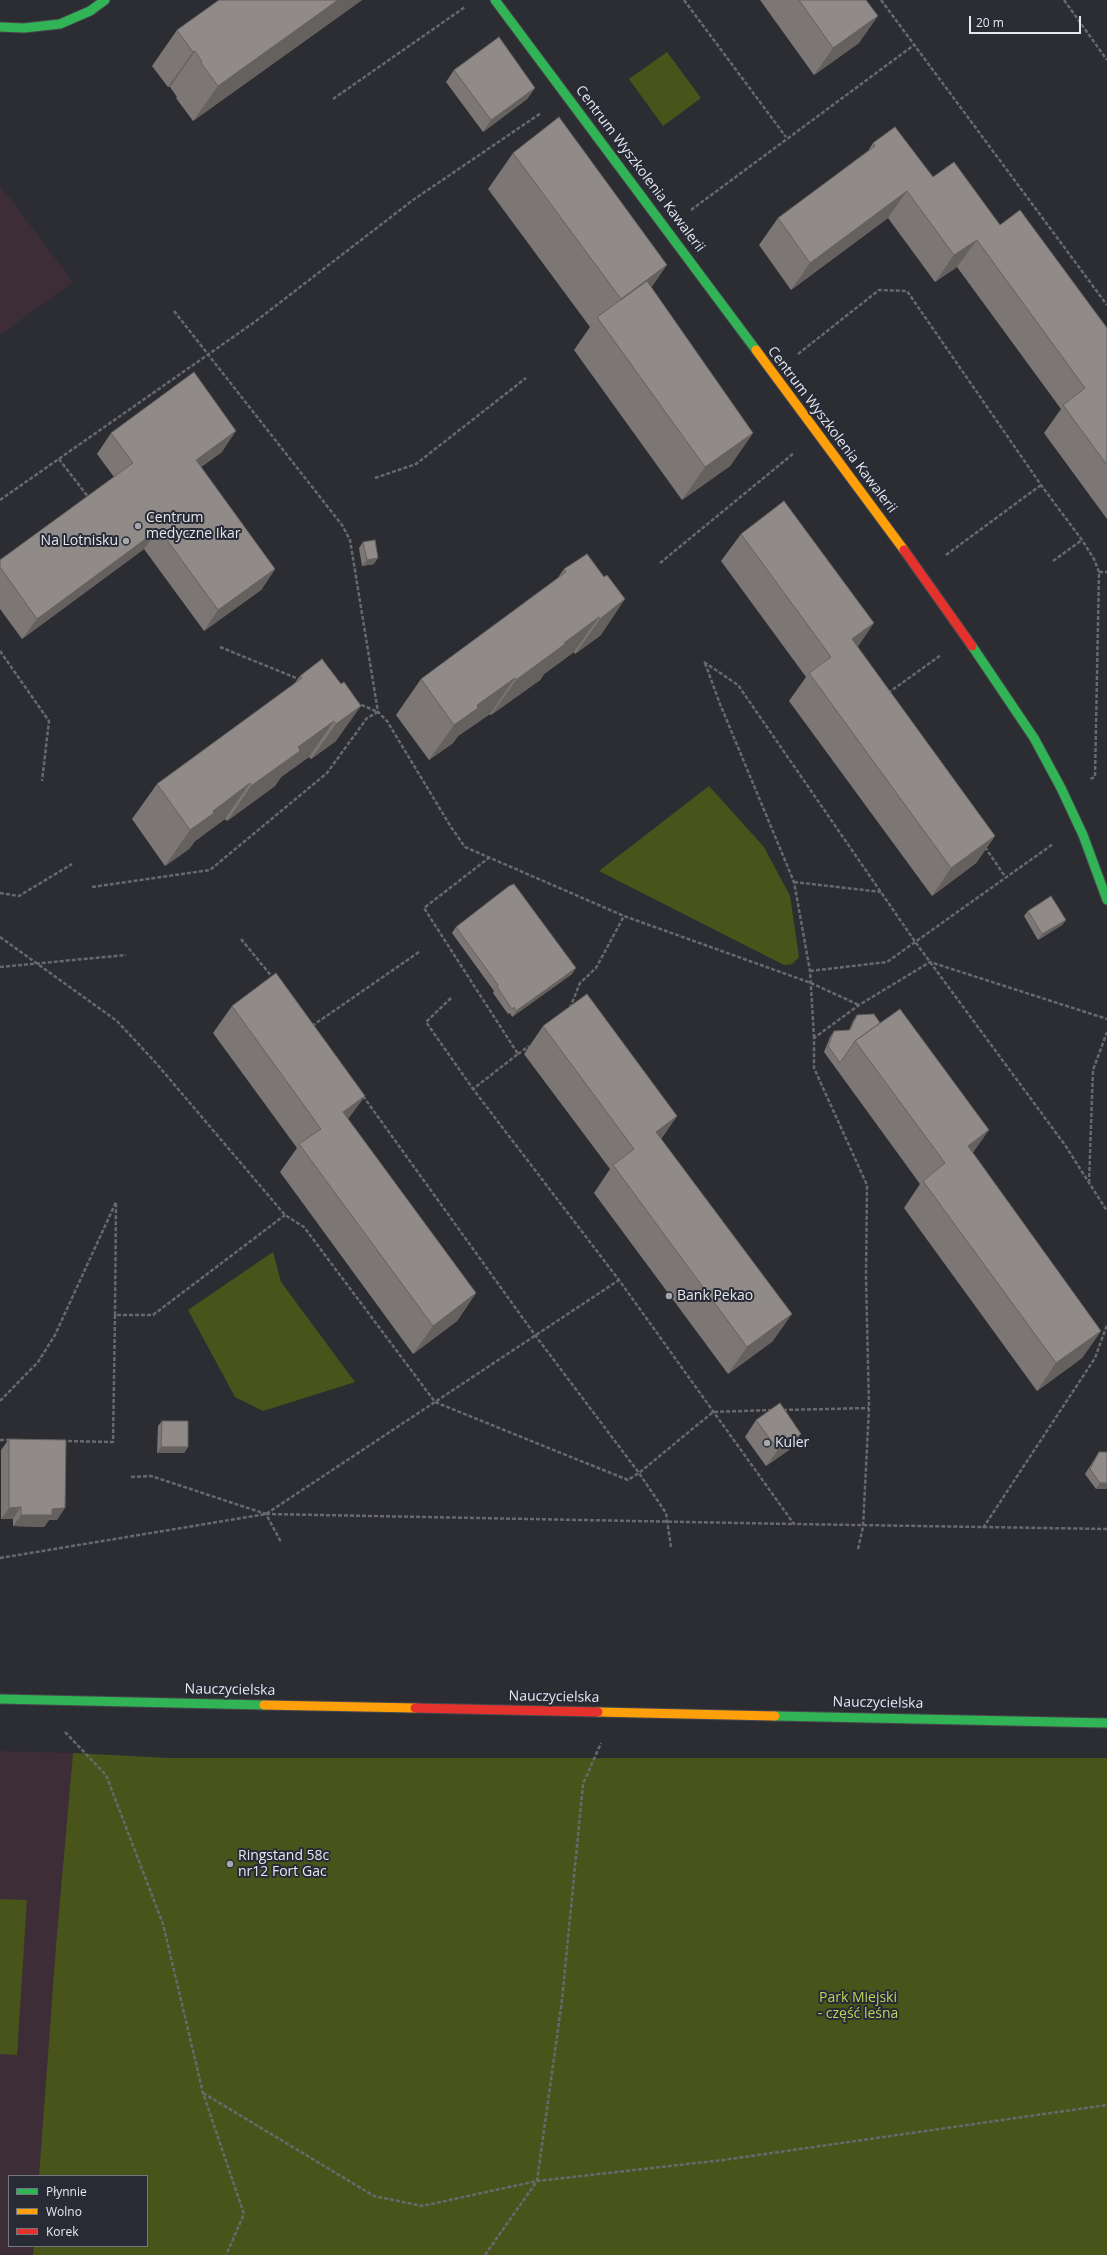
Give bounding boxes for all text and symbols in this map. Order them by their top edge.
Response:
scale bar [971,8,1083,34]
text: 20 m [976,14,1004,31]
street label: Centrum Wyszkolenia Kawalerii [572,82,708,256]
street label: Centrum Wyszkolenia Kawalerii [764,343,900,517]
place label: Centrum medyczne Ikar [146,510,241,542]
marker: Centrum medyczne Ikar [133,521,143,531]
place label: Na Lotnisku [41,533,118,549]
marker: Na Lotnisku [121,536,131,546]
place label: Bank Pekao [677,1288,753,1304]
marker: Bank Pekao [664,1291,674,1301]
place label: Kuler [775,1435,809,1451]
marker: Kuler [762,1438,772,1448]
street label: Nauczycielska [185,1681,275,1699]
street label: Nauczycielska [509,1688,599,1706]
street label: Nauczycielska [833,1694,923,1712]
place label: Ringstand 58c nr12 Fort Gac [238,1848,329,1880]
marker: Ringstand 58c nr12 Fort Gac [225,1859,235,1869]
park label: Park Miejski - część leśna [818,1990,898,2022]
legend [8,2175,148,2247]
text: Płynnie [46,2183,87,2200]
text: Wolno [46,2203,82,2220]
text: Korek [46,2223,79,2240]

